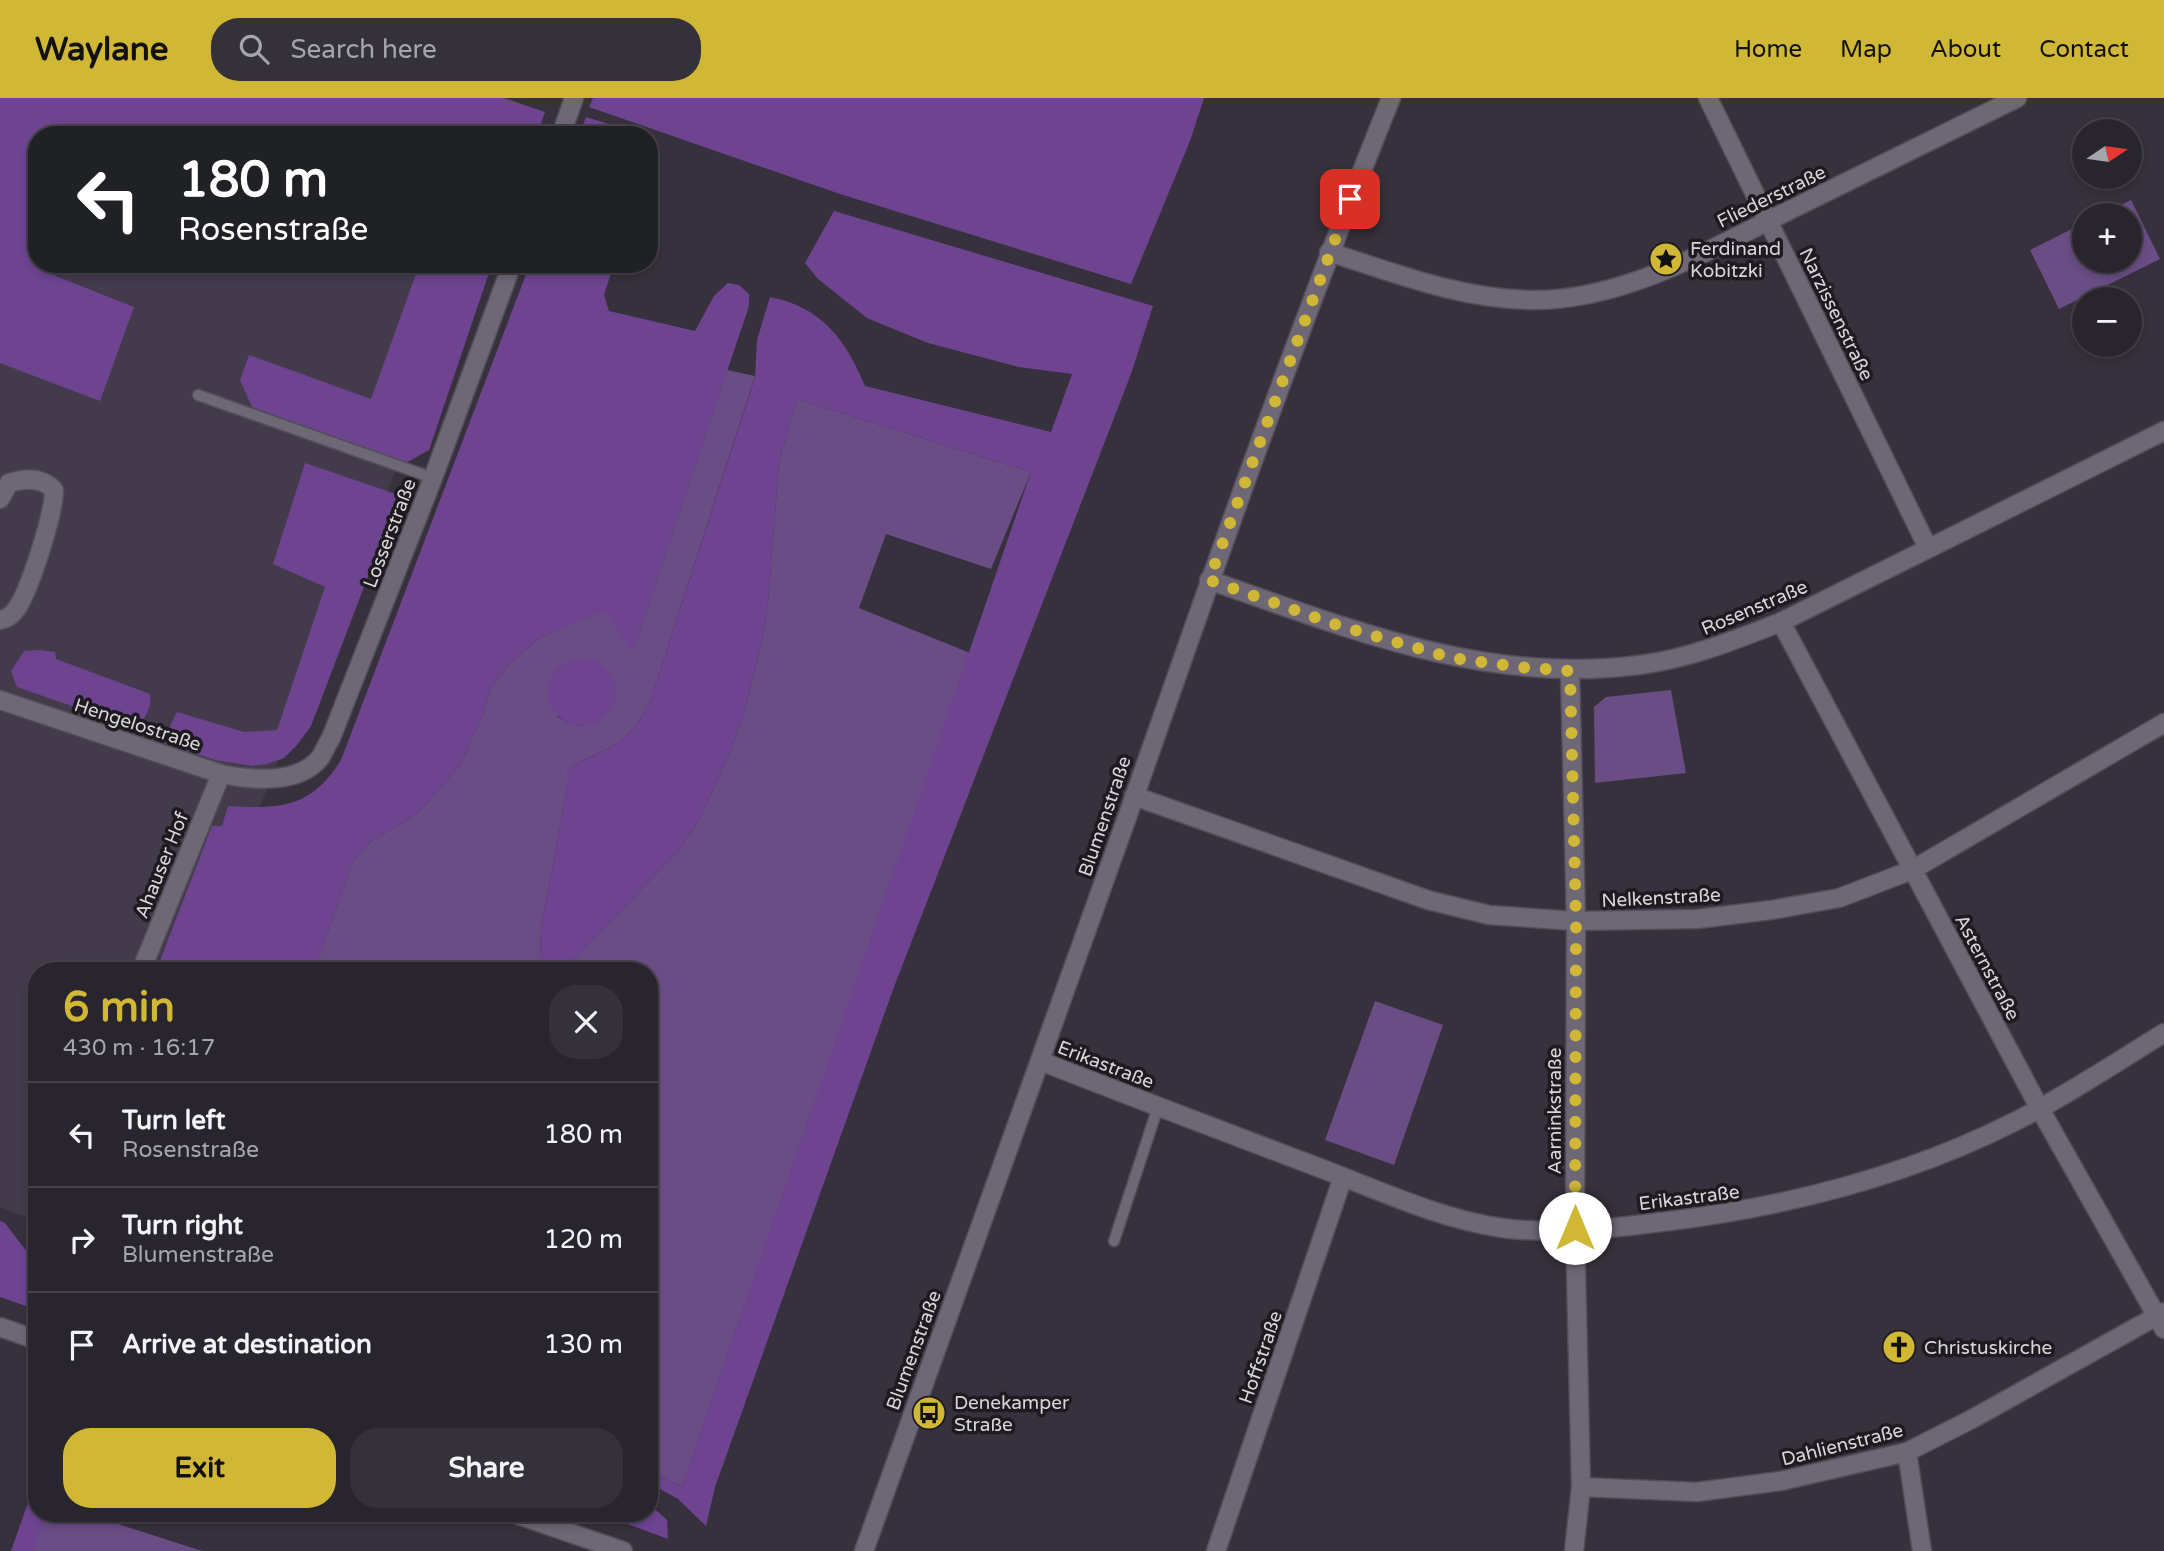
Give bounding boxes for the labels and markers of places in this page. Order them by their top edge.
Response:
pin [1320,169,1380,229]
place label: Ferdinand Kobitzki [1690,238,1781,282]
place icon: Ferdinand Kobitzki [1647,240,1685,278]
church icon: Christuskirche [1880,1328,1918,1366]
place label: Christuskirche [1924,1337,2052,1359]
place label: Denekamper Straße [954,1392,1070,1436]
bus stop icon: Denekamper Straße [910,1394,948,1432]

